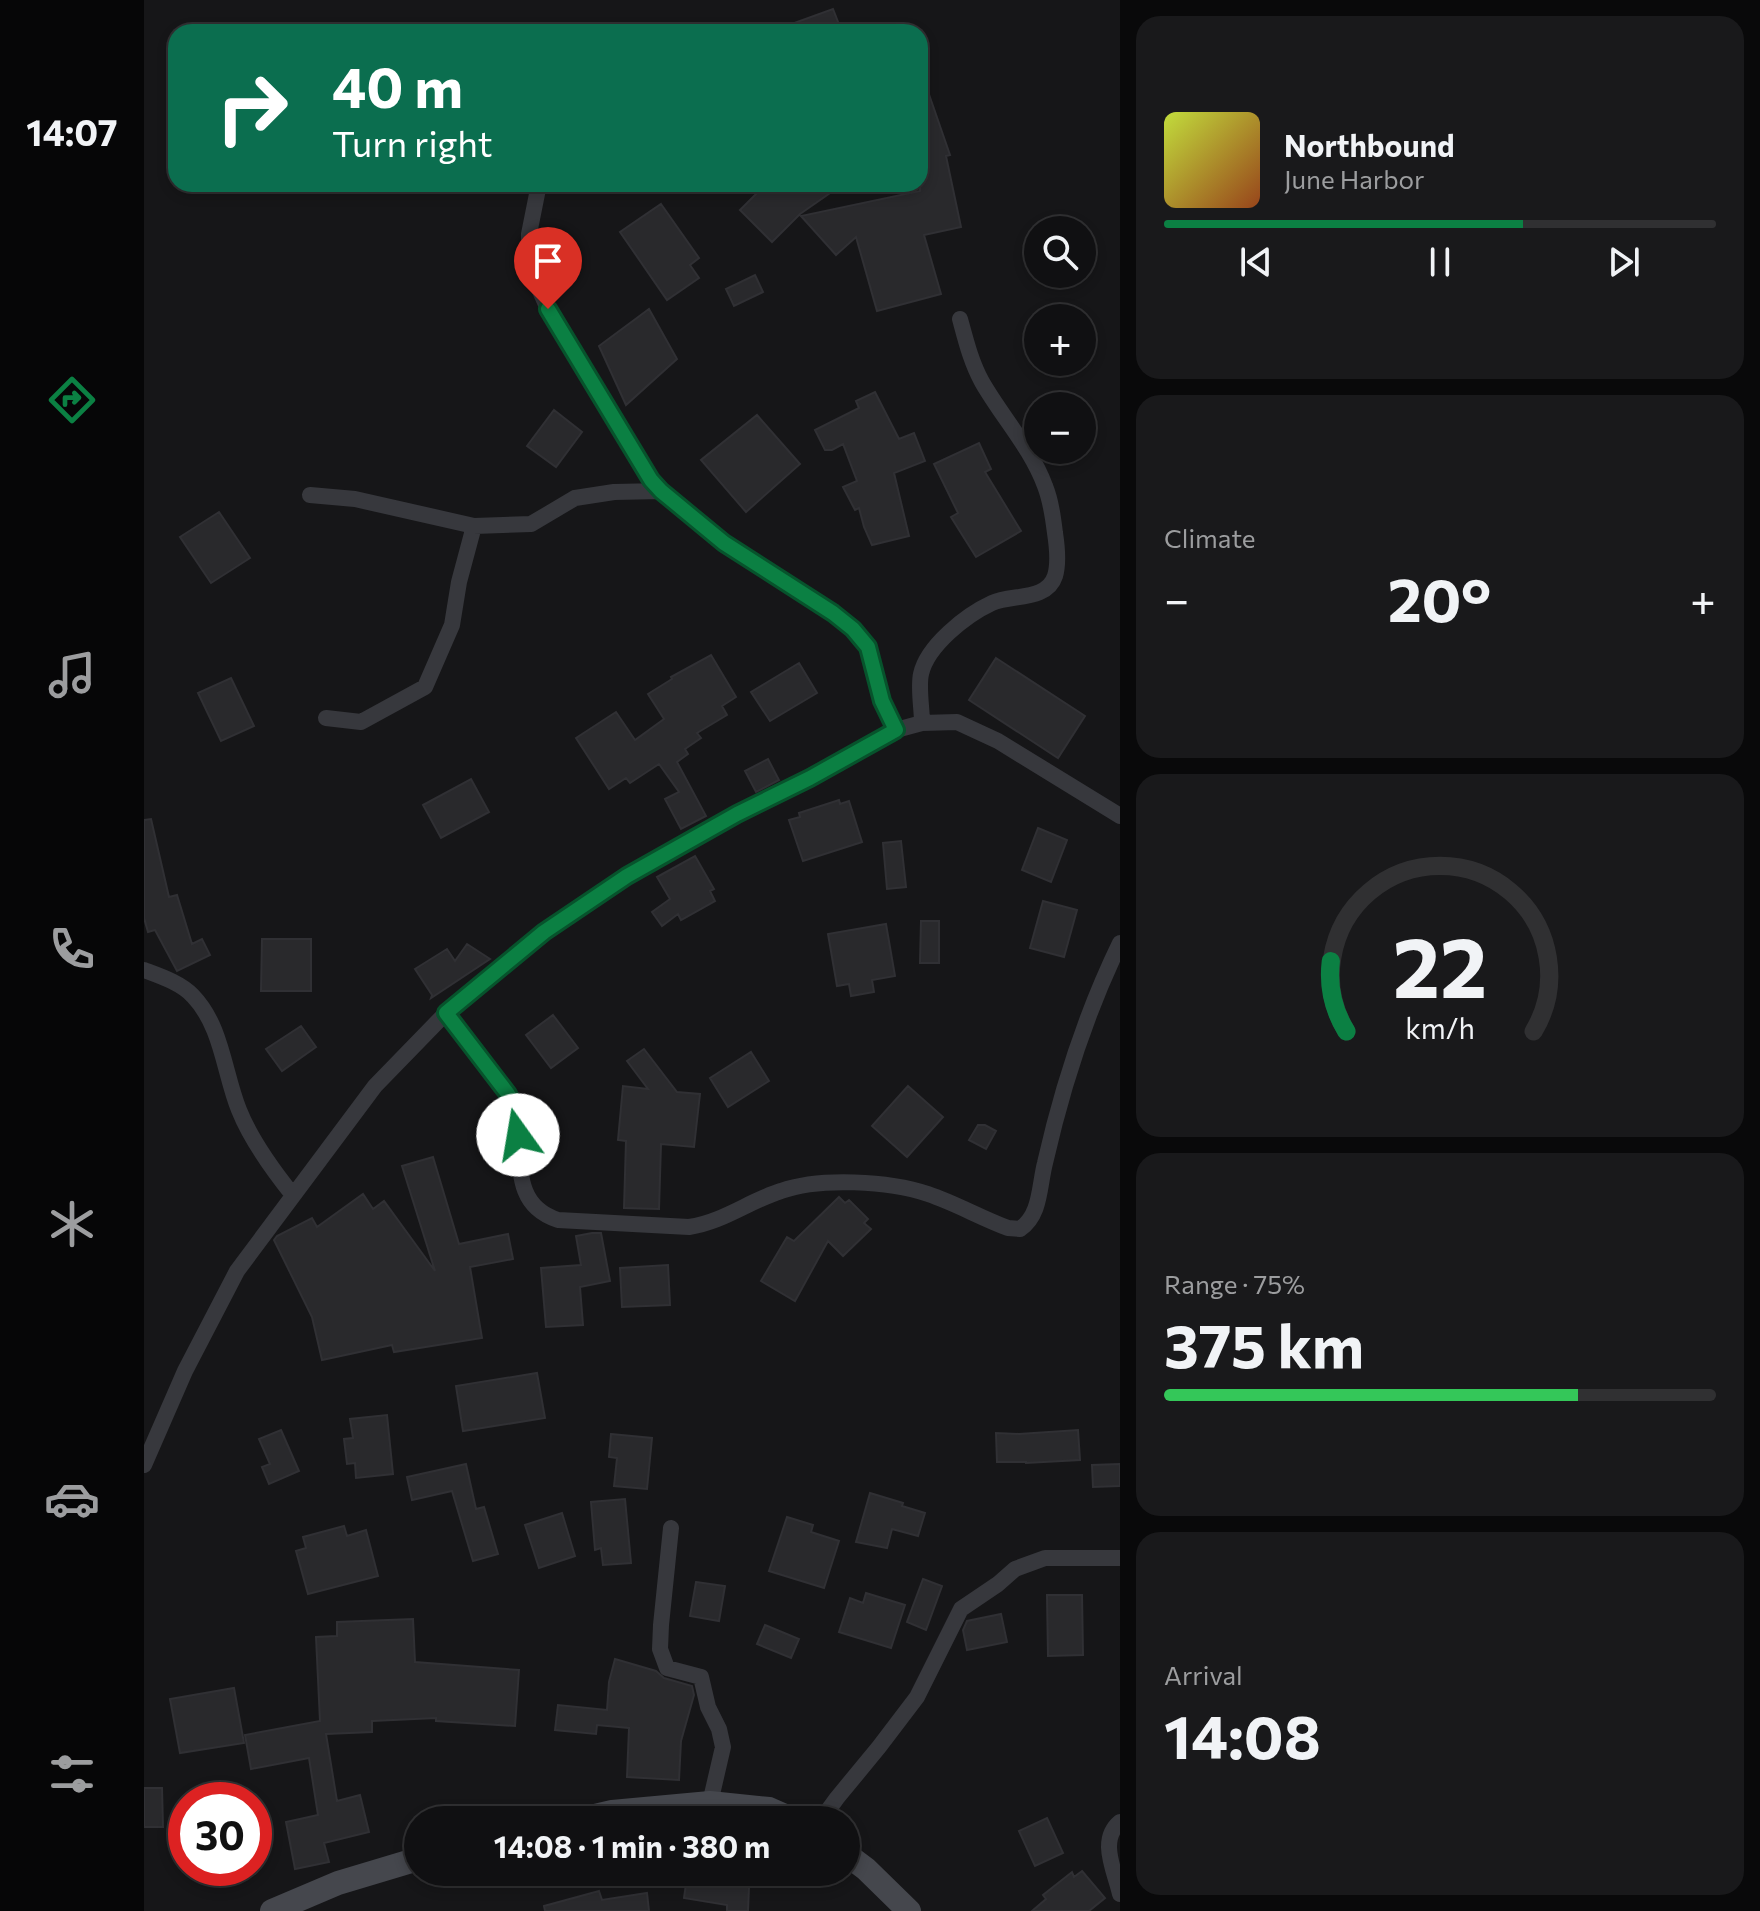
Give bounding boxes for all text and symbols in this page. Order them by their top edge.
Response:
text: 40 m [332,51,463,120]
icon: right [200,56,304,160]
text: 14:07 [26,109,118,153]
text: Turn right [332,120,493,164]
text: Northbound [1284,126,1455,163]
text: June Harbor [1284,163,1424,194]
map controls [1024,216,1096,464]
button: search [1024,216,1096,288]
pin [514,227,582,309]
icon: arrive [526,239,570,283]
icon: previous [1234,240,1278,284]
icon: pause [1418,240,1462,284]
icon: next [1602,240,1646,284]
button: + [1024,304,1096,376]
icon: directions [44,372,100,428]
button: − [1024,392,1096,464]
text: Climate [1164,522,1256,553]
text: 20° [1388,561,1491,634]
text: − [1164,571,1189,625]
text: + [1690,571,1716,625]
icon: music [44,647,100,703]
text: 22 [1393,912,1487,1014]
icon: phone [44,921,100,977]
text: km/h [1405,1010,1475,1045]
position arrow [476,1093,560,1177]
icon: climate [44,1196,100,1252]
text: Range · 75% [1164,1268,1305,1299]
text: 375 km [1164,1307,1364,1380]
icon: car [44,1471,100,1527]
text: Arrival [1164,1659,1243,1690]
text: 14:08 [1164,1698,1321,1771]
icon: filters [44,1746,100,1802]
speed limit sign: 30 [168,1782,272,1886]
text: 14:08 · 1 min · 380 m [494,1827,770,1864]

